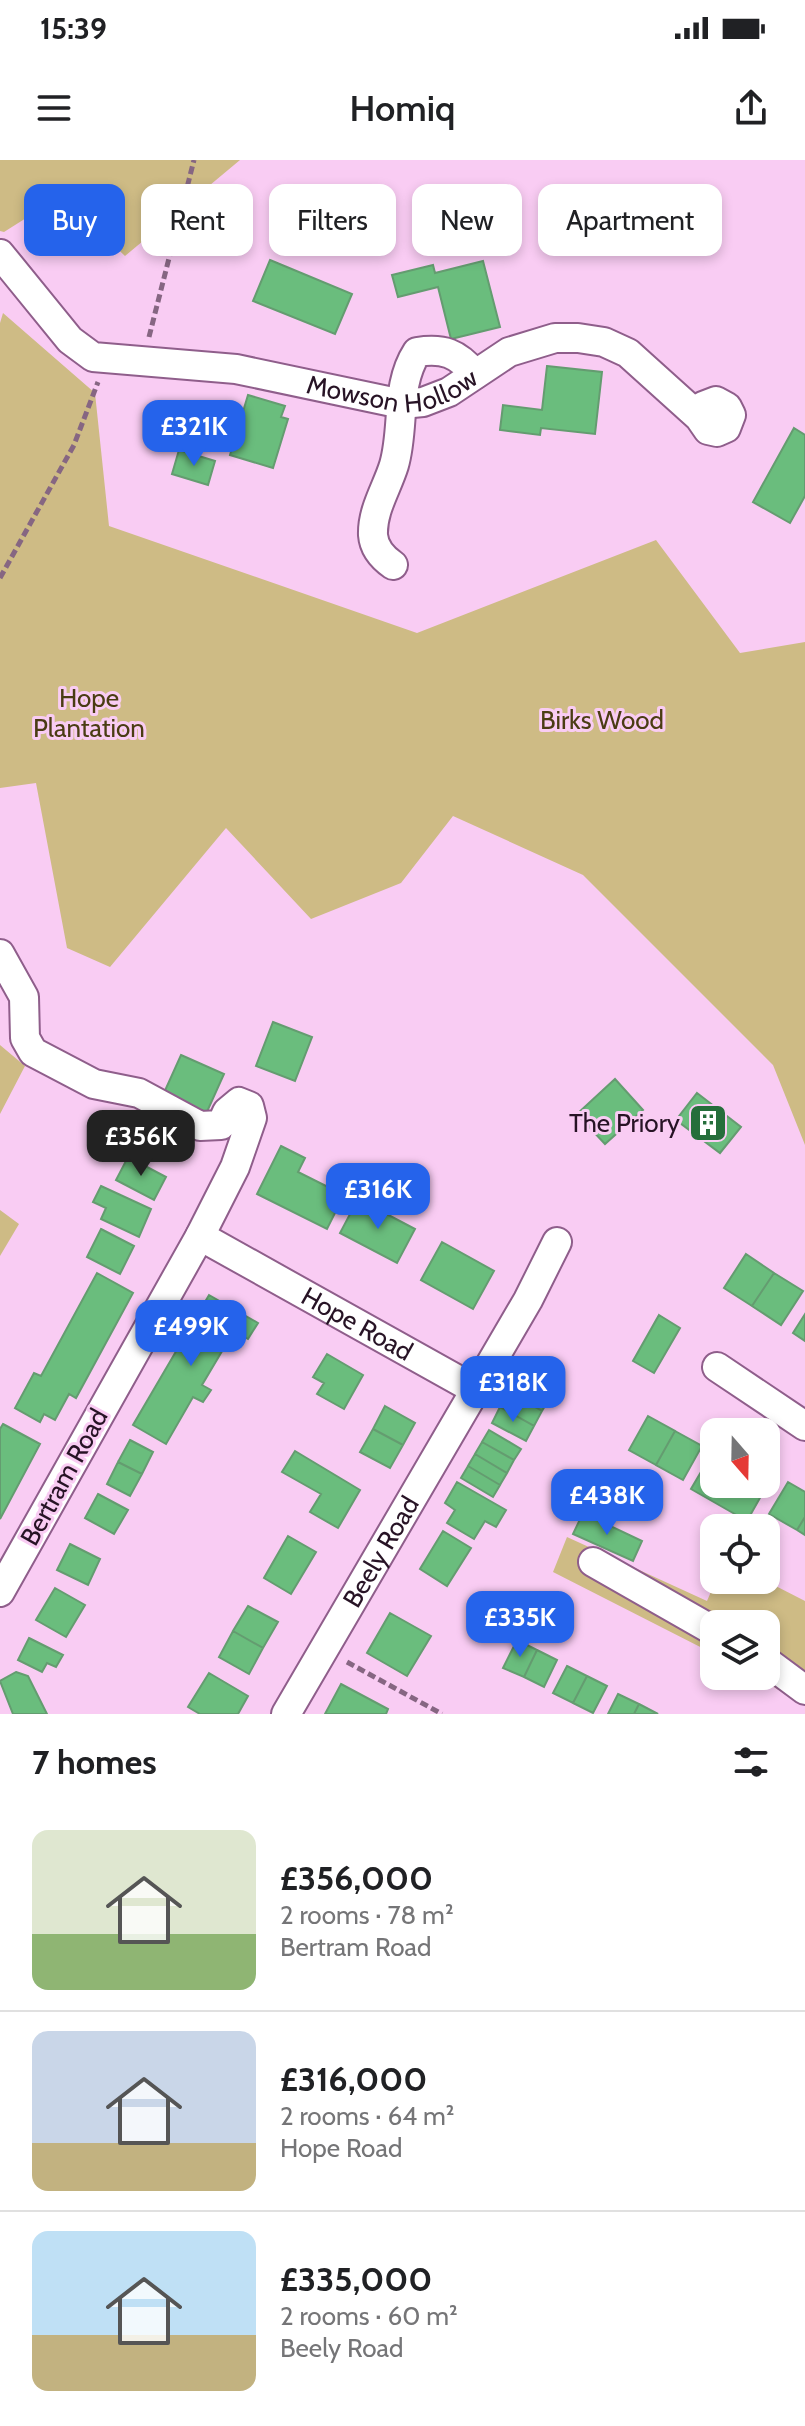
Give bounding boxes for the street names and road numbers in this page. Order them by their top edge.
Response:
street label: Mowson Hollow [304,362,484,420]
street label: Hope Road [296,1280,418,1368]
street label: Bertram Road [13,1403,115,1551]
street label: Beely Road [336,1490,426,1613]

